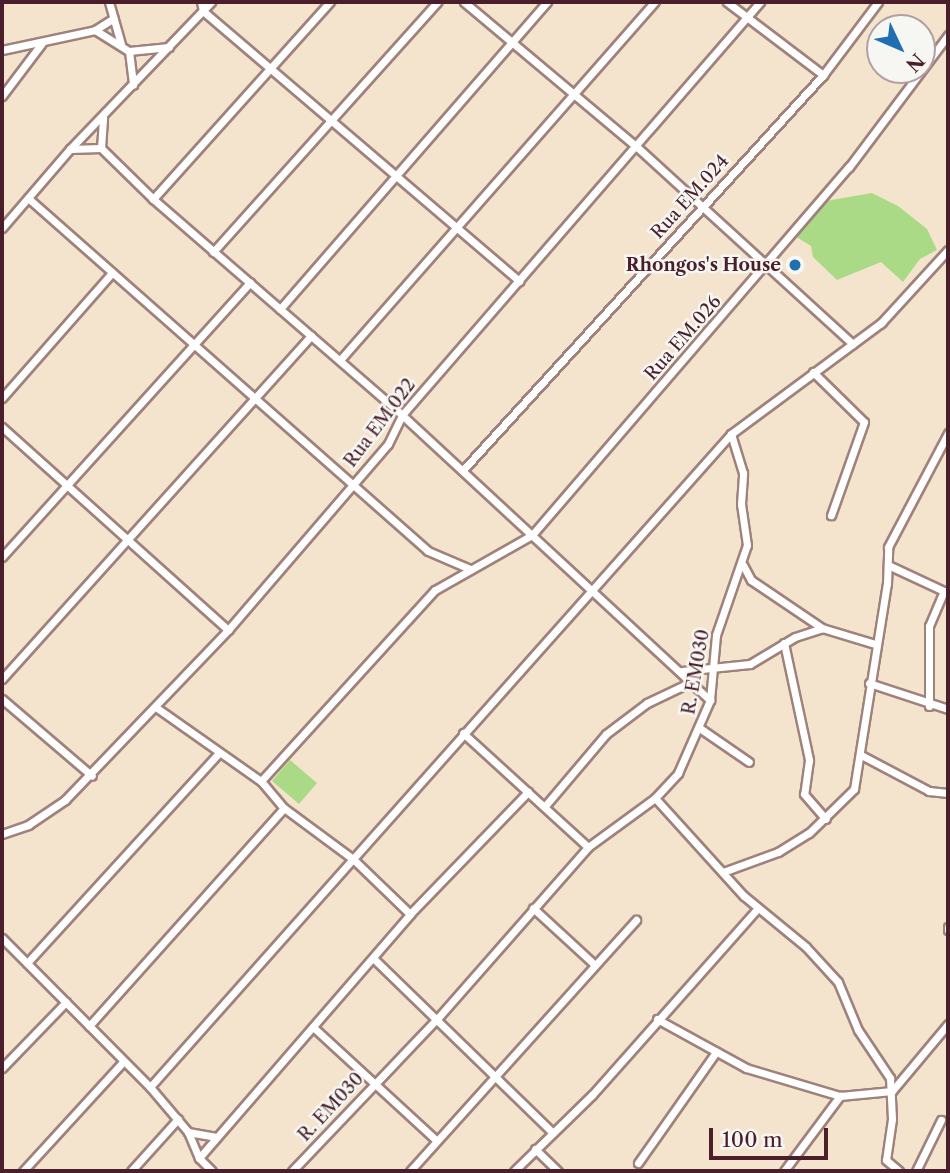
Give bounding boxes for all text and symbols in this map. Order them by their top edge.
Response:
north arrow [866,14,936,84]
text: N [901,49,929,76]
street label: Rua EM.024 [647,151,733,243]
place label: Rhongos's House [626,254,781,276]
marker: Rhongos's House [787,257,803,273]
street label: Rua EM.026 [640,291,726,385]
street label: Rua EM.022 [340,374,420,472]
street label: R. EM030 [678,628,714,716]
street label: R. EM030 [294,1068,368,1146]
scale bar [712,1114,831,1158]
text: 100 m [722,1127,783,1152]

